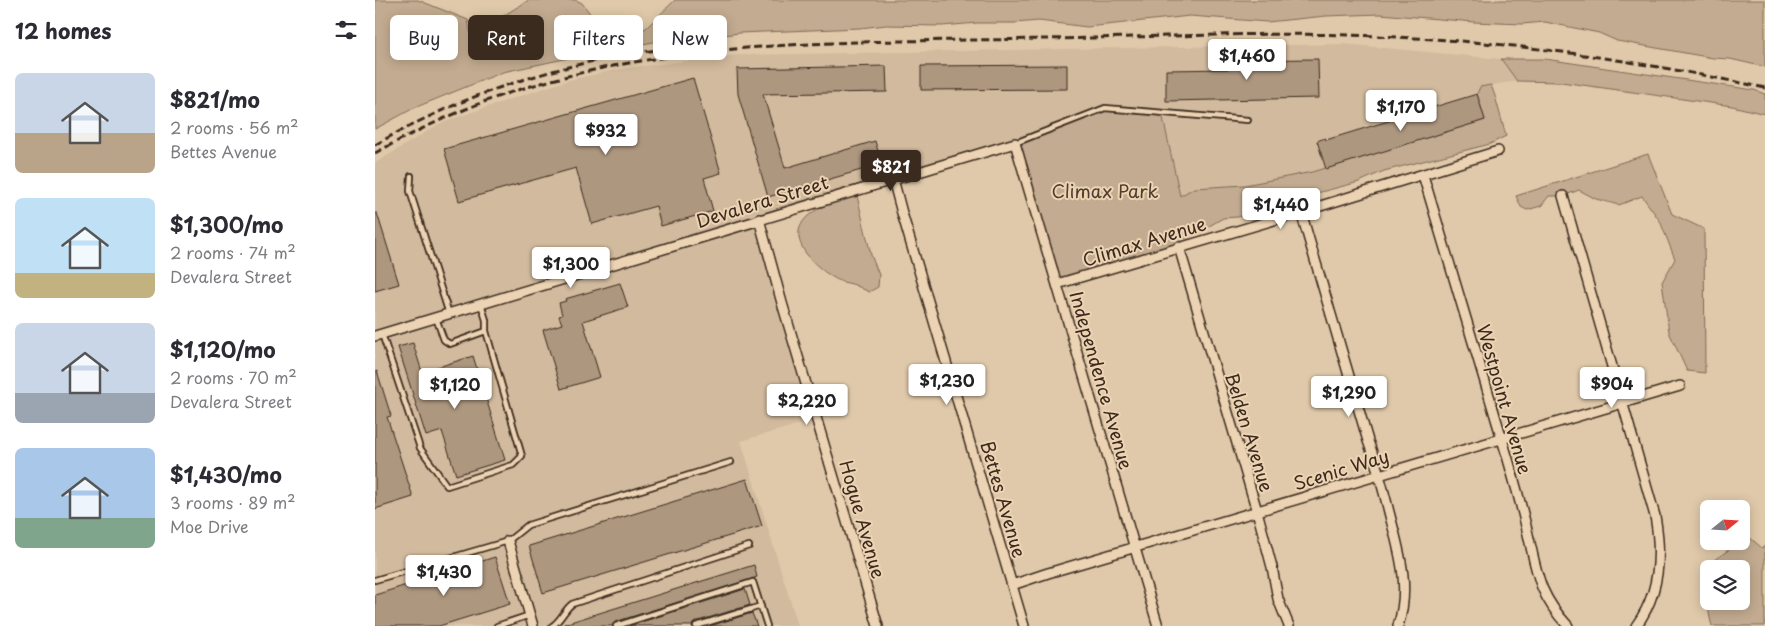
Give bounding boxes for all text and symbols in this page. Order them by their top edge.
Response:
text: 12 homes [15,14,112,46]
chip: Buy [390,15,458,60]
chip: Rent [468,15,544,60]
chip: Filters [554,15,643,60]
chip: New [653,15,727,60]
icon: filters [332,16,360,44]
pin: $1,460 [1206,38,1288,81]
text: $1,460 [1219,43,1275,67]
text: $821/mo [170,83,260,115]
pin: $1,170 [1360,90,1442,132]
icon: home [55,93,115,153]
text: $1,170 [1377,94,1425,118]
pin: $932 [576,114,636,156]
text: 2 rooms · 56 m² [170,115,299,139]
text: $932 [586,118,626,142]
text: Bettes Avenue [170,139,277,163]
pin: $821 [861,150,921,192]
text: $821 [872,154,910,178]
street label: Devalera Street [693,168,831,234]
park label: Climax Park [1051,177,1159,204]
pin: $1,440 [1240,188,1322,230]
text: $1,440 [1253,192,1309,216]
text: $1,300/mo [170,208,283,240]
street label: Climax Avenue [1079,209,1209,273]
icon: home [55,218,115,278]
text: 2 rooms · 74 m² [170,240,296,264]
pin: $1,300 [530,246,612,289]
text: $1,300 [543,251,599,275]
text: Devalera Street [170,264,292,288]
street label: Independence Avenue [1064,288,1140,473]
street label: Westpoint Avenue [1471,321,1539,477]
text: $1,120/mo [170,333,276,365]
icon: home [55,343,115,403]
pin: $1,230 [906,364,988,406]
text: 2 rooms · 70 m² [170,365,297,389]
pin: $904 [1582,366,1642,409]
pin: $1,120 [414,368,496,410]
text: $1,230 [919,368,975,392]
street label: Belden Avenue [1219,369,1281,495]
text: $904 [1591,371,1633,395]
text: $1,120 [430,372,480,396]
pin: $1,290 [1308,376,1390,418]
text: $1,290 [1322,380,1376,404]
pin: $2,220 [766,384,848,426]
text: $2,220 [778,388,836,412]
text: Devalera Street [170,389,292,413]
street label: Bettes Avenue [974,437,1034,561]
street label: Scenic Way [1290,442,1392,496]
street label: Hogue Avenue [833,457,893,581]
text: $1,430/mo [170,458,282,490]
icon: home [55,468,115,528]
text: 3 rooms · 89 m² [170,490,295,514]
north arrow [1700,500,1750,550]
map controls [1700,500,1750,610]
text: Moe Drive [170,514,249,538]
pin: $1,430 [403,554,485,597]
text: $1,430 [416,559,472,583]
button: layers [1700,560,1750,610]

